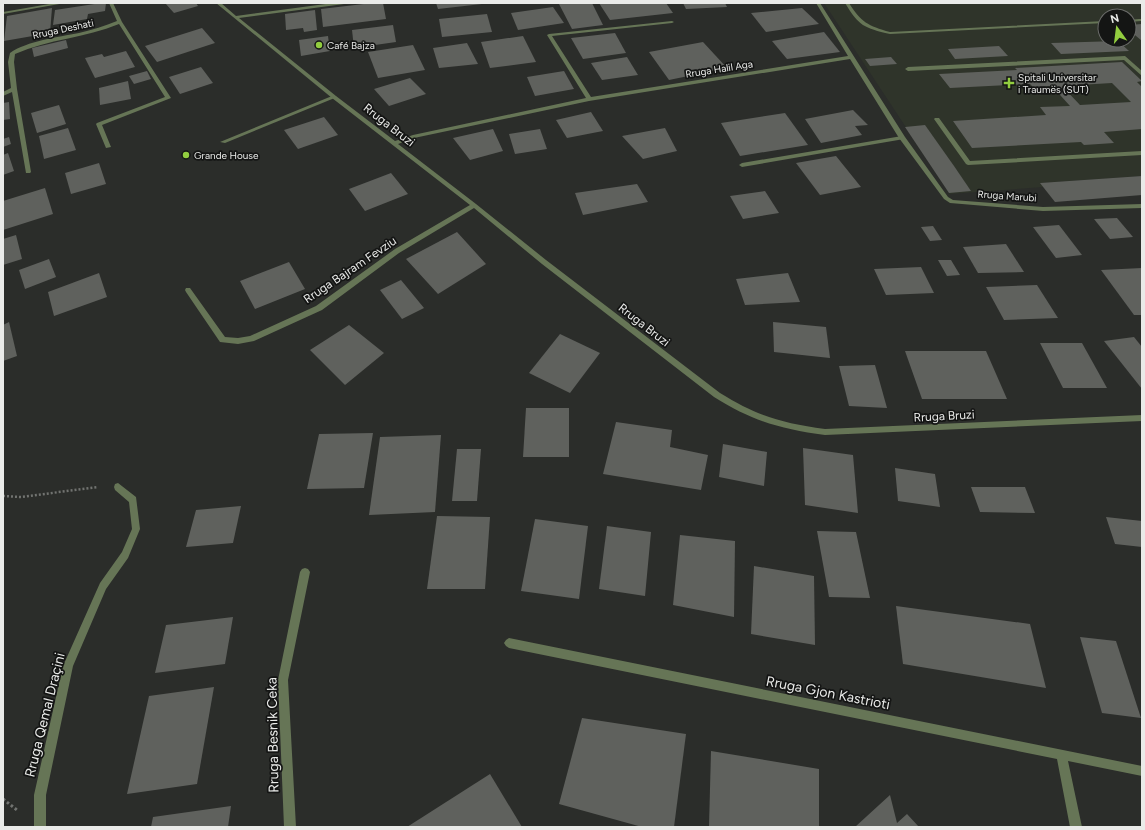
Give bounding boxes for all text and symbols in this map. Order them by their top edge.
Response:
north arrow [1097,8,1137,48]
text: N [1109,11,1120,26]
street label: Rruga Deshati [31,16,95,42]
place label: Café Bajza [327,39,375,52]
marker: Café Bajza [314,40,324,50]
street label: Rruga Halil Aga [684,57,754,81]
place label: Spitali Universitar i Traumës (SUT) [1018,71,1097,96]
marker: Spitali Universitar i Traumës (SUT) [1003,77,1015,89]
street label: Rruga Bruzi [361,101,417,149]
place label: Grande House [194,149,259,162]
marker: Grande House [181,150,191,160]
street label: Rruga Marubi [977,187,1037,205]
street label: Rruga Bajram Fevziu [301,234,399,306]
street label: Rruga Bruzi [616,301,672,349]
street label: Rruga Bruzi [913,407,975,425]
street label: Rruga Qemal Draçini [21,651,69,779]
street label: Rruga Gjon Kastrioti [765,673,891,713]
street label: Rruga Besnik Ceka [263,677,283,793]

